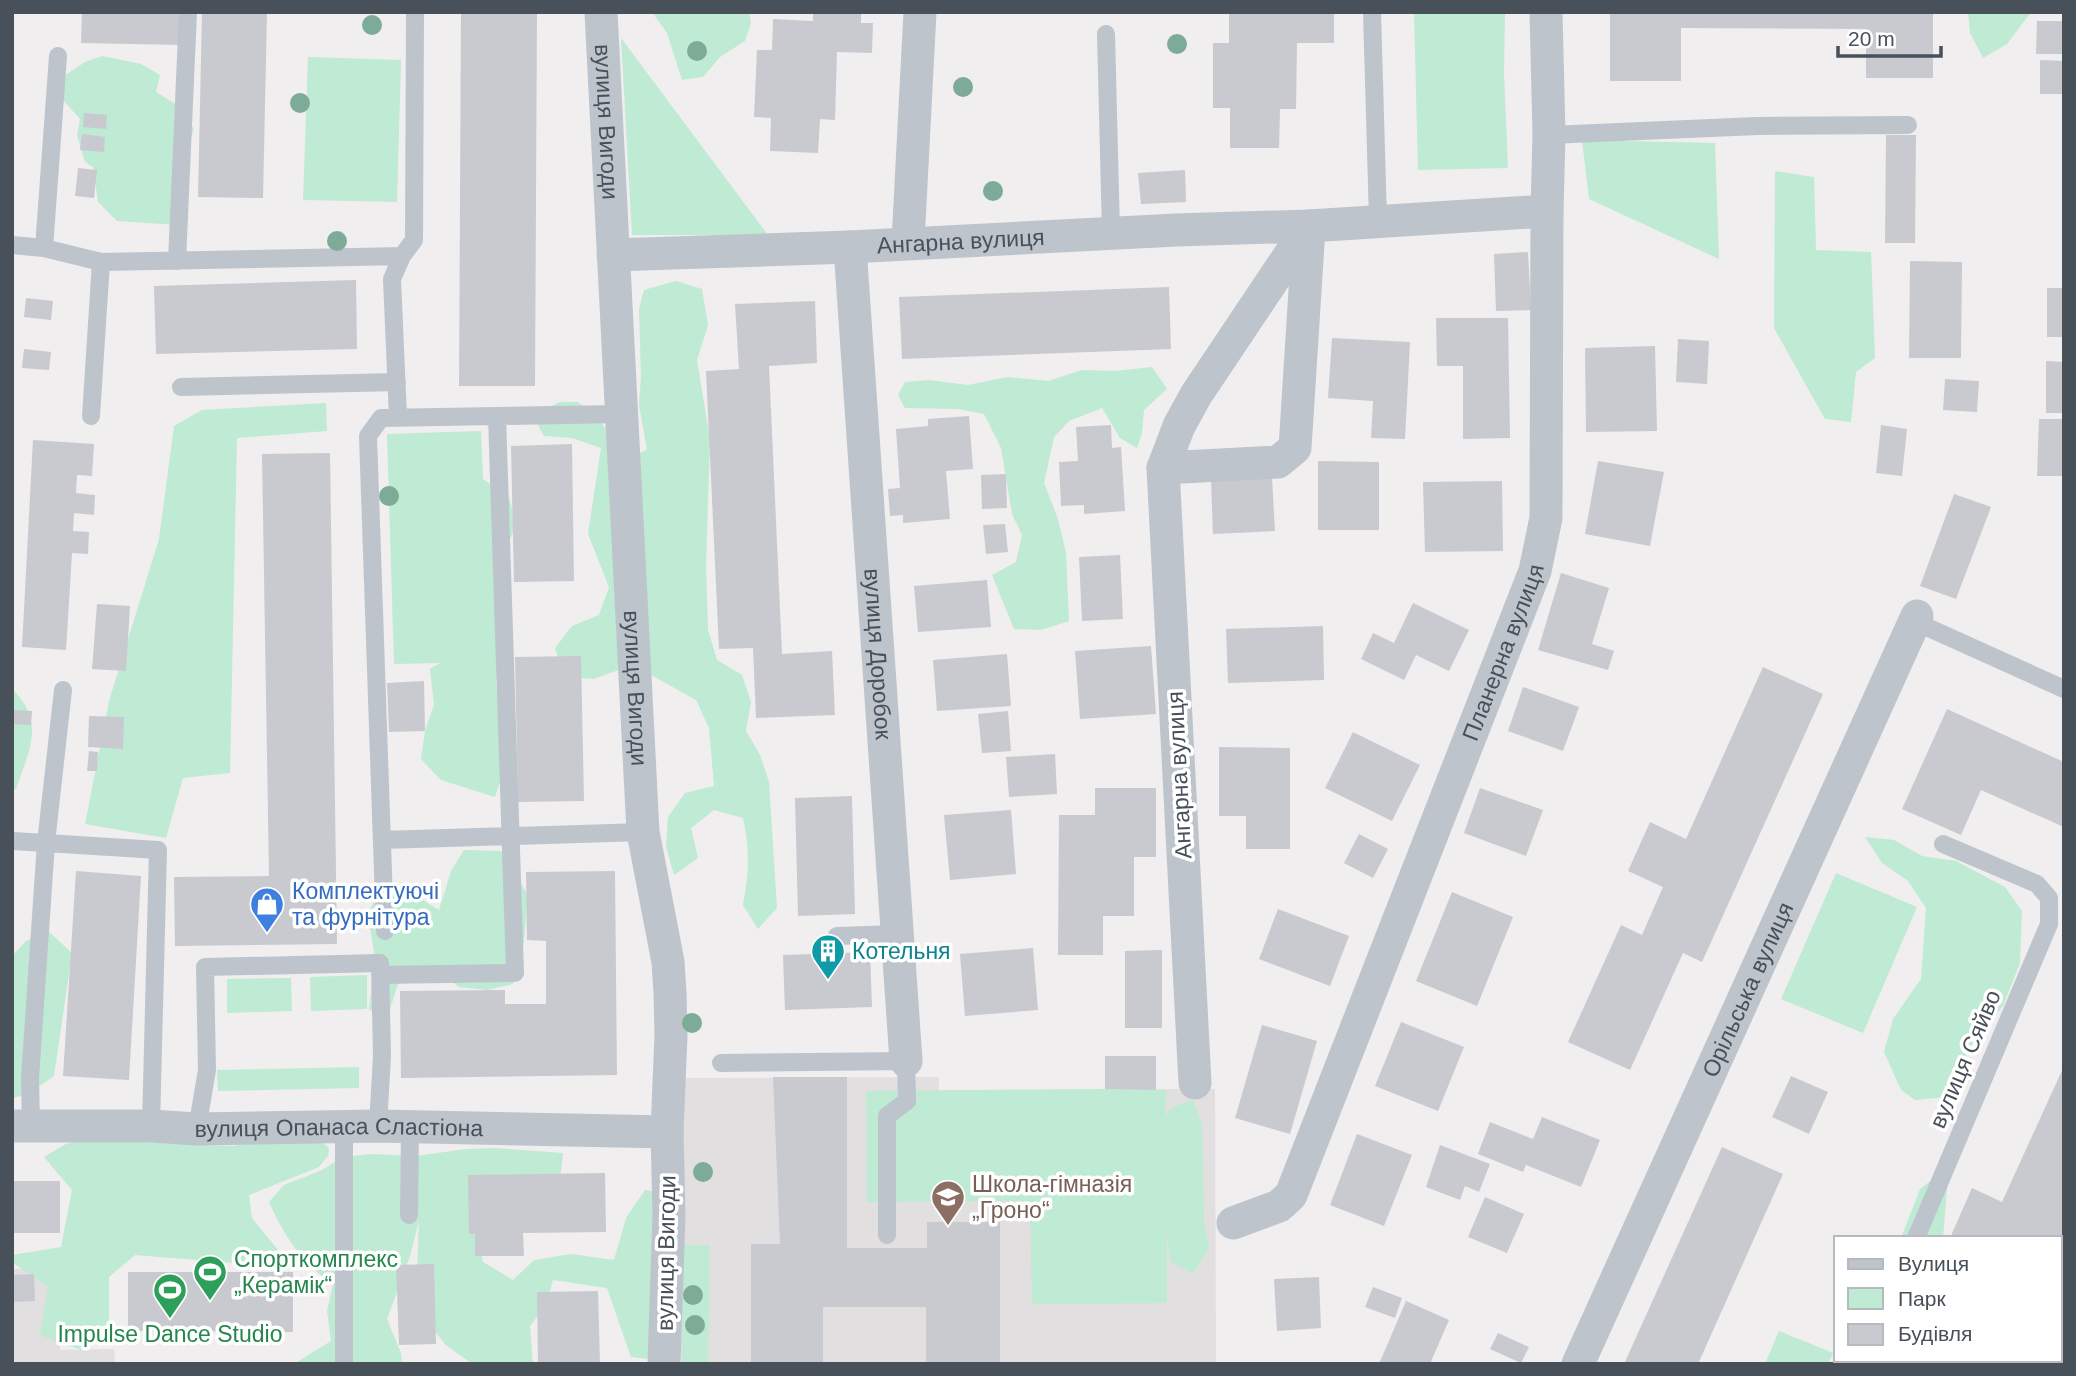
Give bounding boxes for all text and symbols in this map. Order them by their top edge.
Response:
scale bar [1838,14,1941,58]
text: 20 m [1848,27,1895,50]
street label: вулиця Вигоди [590,43,624,200]
street label: Ангарна вулиця [876,224,1045,259]
street label: Планерна вулиця [1457,562,1549,744]
street label: вулиця Доробок [859,568,897,741]
street label: вулиця Вигоди [619,610,653,767]
street label: Ангарна вулиця [1162,690,1196,860]
place label: Комплектуючі та фурнітура [292,878,439,930]
shop icon: Комплектуючі та фурнітура [248,885,286,934]
street label: Орільська вулиця [1697,898,1799,1081]
building icon: Котельня [809,932,847,981]
place label: Котельня [852,938,951,964]
street label: вулиця Сяйво [1924,986,2006,1132]
street label: вулиця Опанаса Сластіона [194,1113,484,1142]
place label: Школа-гімназія „Гроно“ [972,1171,1132,1223]
street label: вулиця Вигоди [652,1175,680,1331]
school or university icon: Школа-гімназія „Гроно“ [929,1178,967,1227]
legend [1834,1236,2062,1362]
place label: Спорткомплекс „Керамік“ [234,1246,398,1298]
text: Вулиця [1898,1252,1969,1275]
sports icon: Спорткомплекс „Керамік“ [191,1253,229,1302]
sports icon: Impulse Dance Studio [151,1271,189,1320]
text: Парк [1898,1287,1946,1310]
place label: Impulse Dance Studio [57,1321,283,1347]
text: Будівля [1898,1322,1972,1345]

